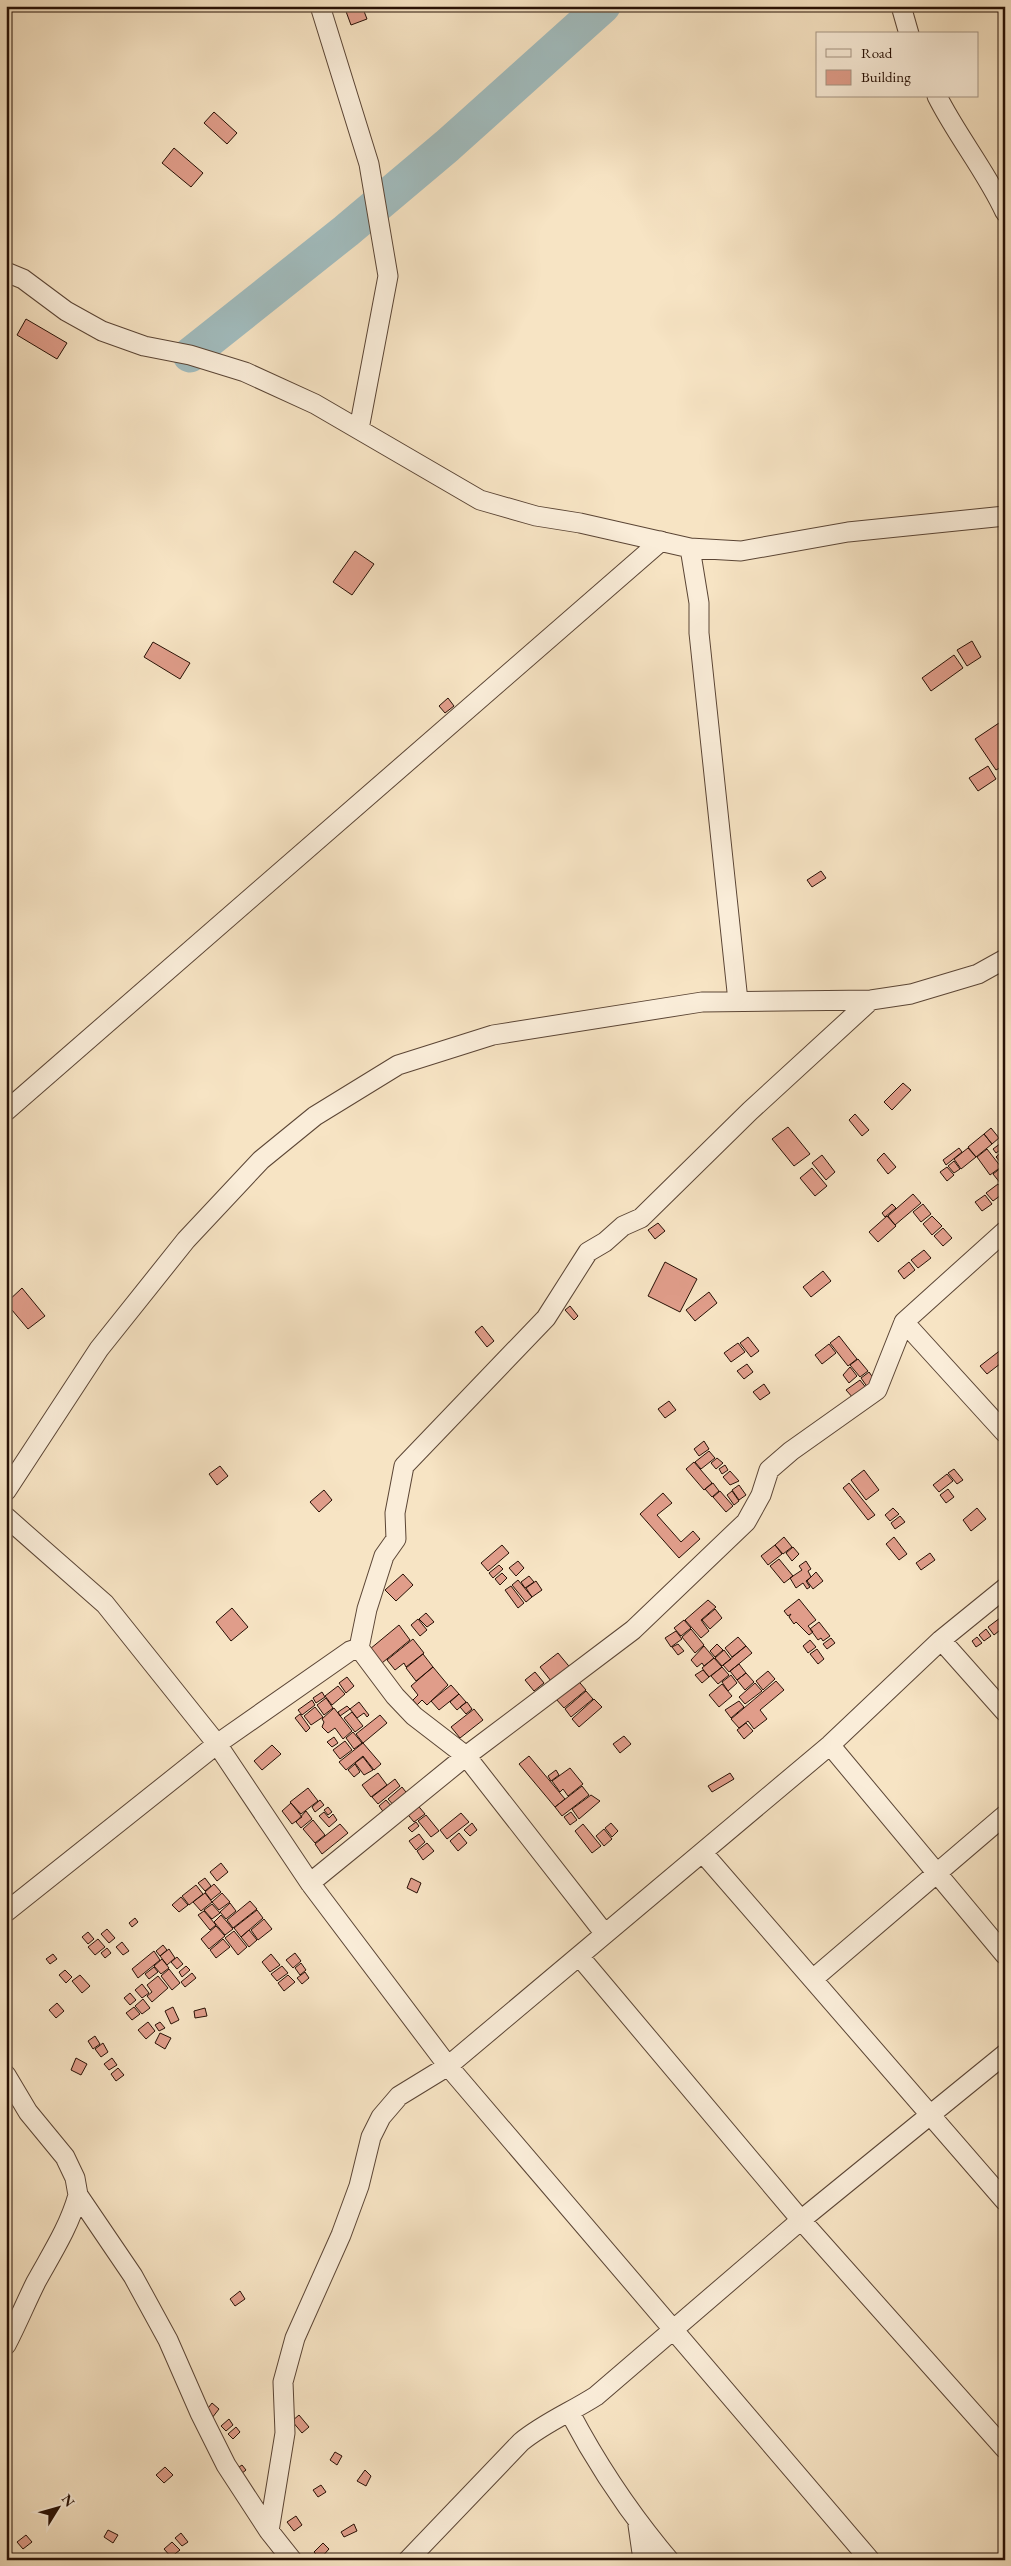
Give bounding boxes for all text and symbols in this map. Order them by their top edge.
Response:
legend [816,32,978,98]
text: Road [861,43,893,62]
text: Building [861,67,911,86]
north arrow [32,2484,82,2534]
text: N [58,2490,79,2511]

